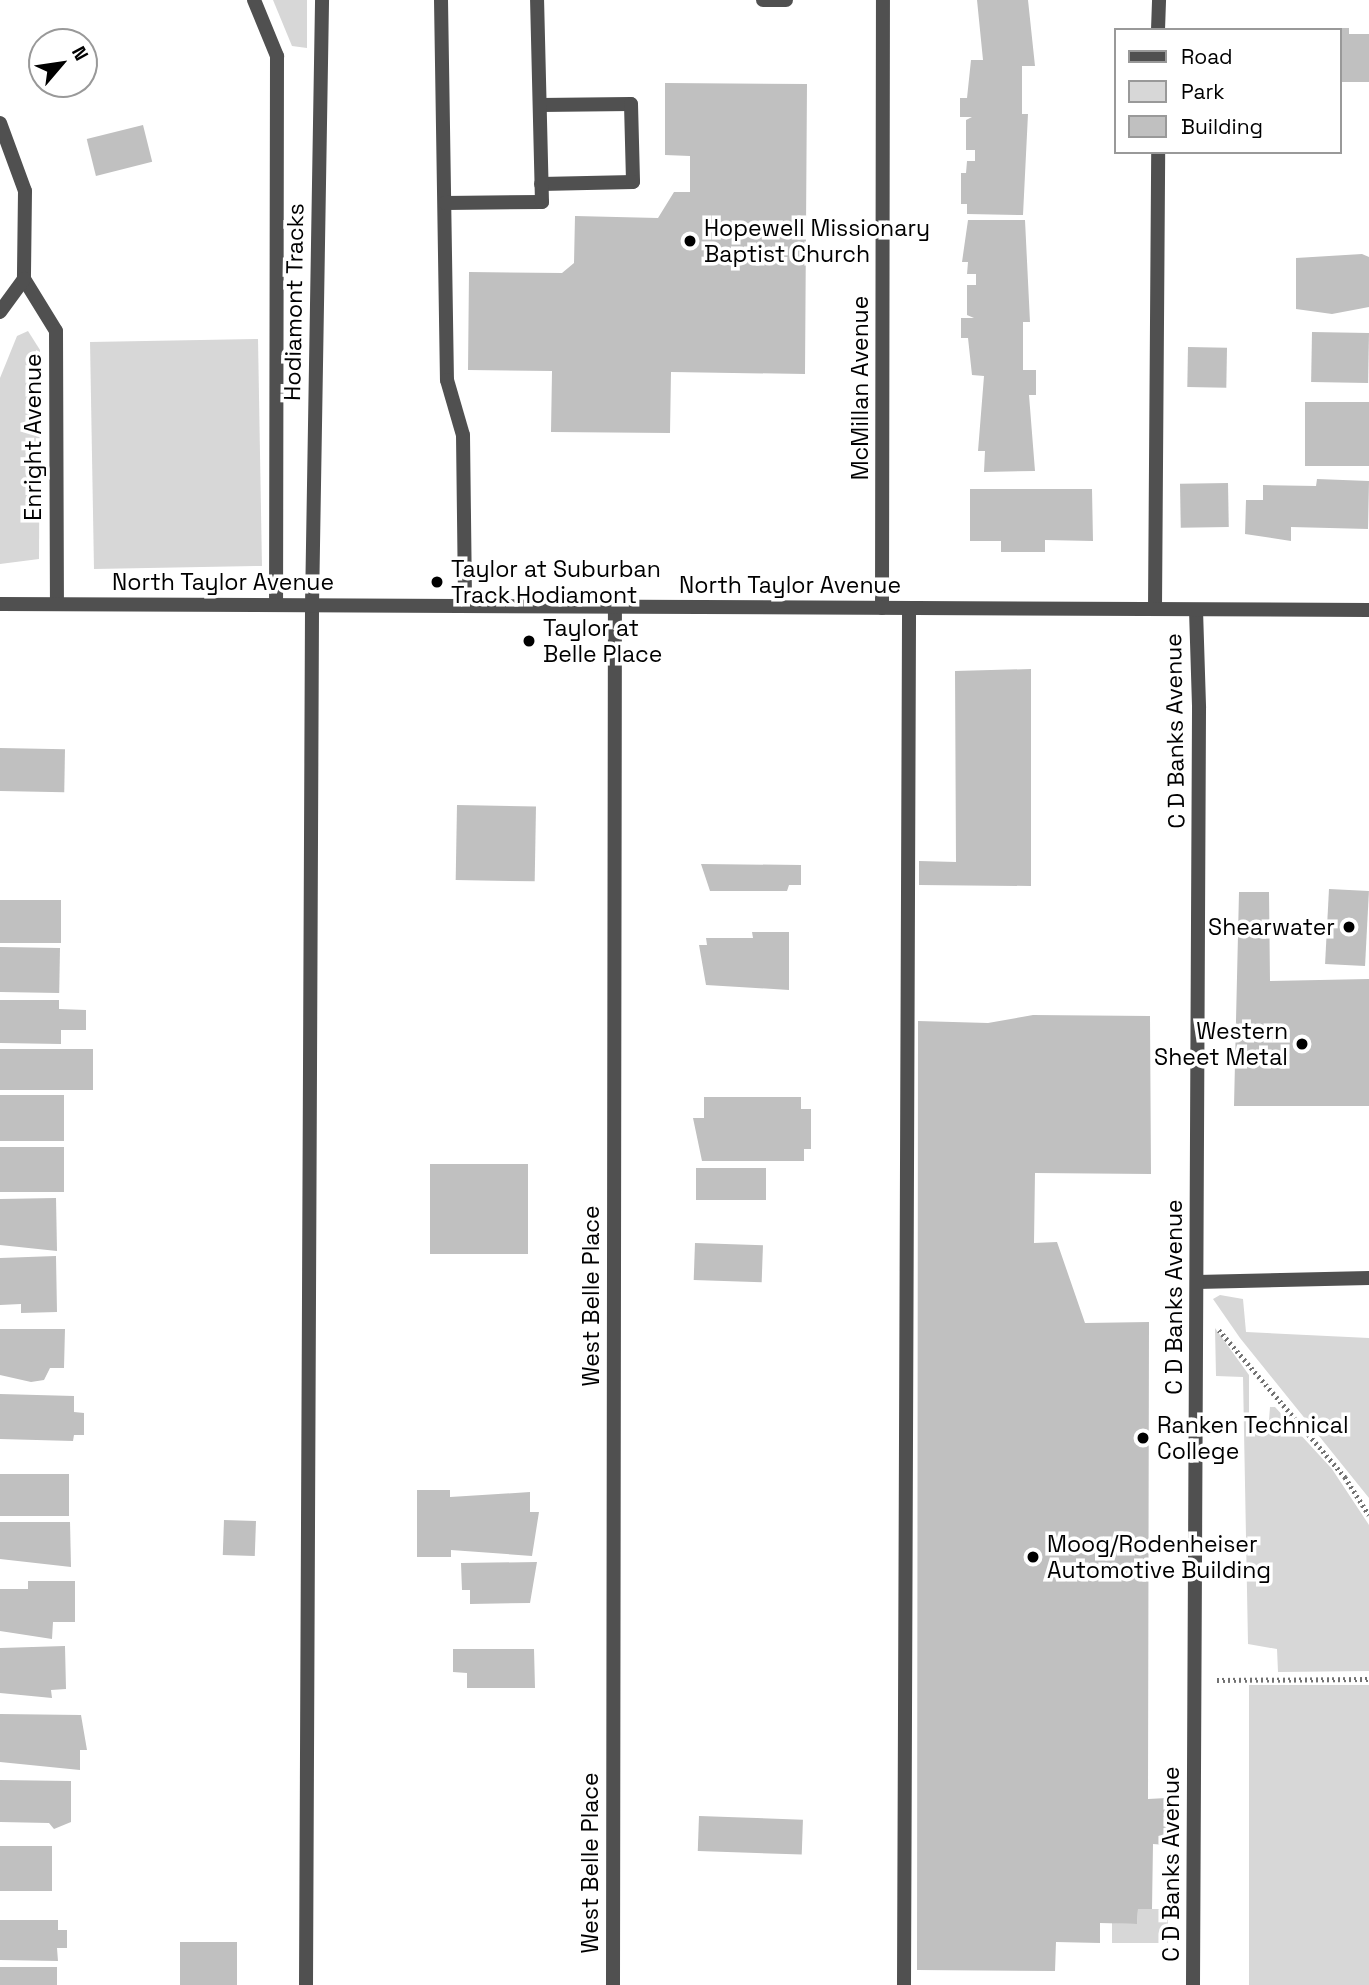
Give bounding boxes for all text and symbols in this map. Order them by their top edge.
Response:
north arrow [28,28,98,98]
legend [1114,28,1341,154]
text: N [66,42,94,65]
text: Road [1181,43,1233,70]
text: Park [1181,78,1225,105]
text: Building [1181,113,1263,140]
street label: Hodiamont Tracks [278,203,310,401]
place label: Hopewell Missionary Baptist Church [704,214,930,268]
marker: Hopewell Missionary Baptist Church [682,233,698,249]
street label: McMillan Avenue [846,296,874,480]
street label: Enright Avenue [19,353,47,521]
place label: Taylor at Suburban Track Hodiamont [451,555,661,609]
street label: North Taylor Avenue [112,568,334,596]
street label: North Taylor Avenue [679,571,901,599]
marker: Taylor at Suburban Track Hodiamont [429,574,445,590]
place label: Taylor at Belle Place [543,614,662,668]
marker: Taylor at Belle Place [521,633,537,649]
street label: C D Banks Avenue [1159,633,1191,829]
place label: Shearwater [1208,913,1335,941]
marker: Shearwater [1341,919,1357,935]
place label: Western Sheet Metal [1154,1017,1288,1071]
marker: Western Sheet Metal [1294,1036,1310,1052]
street label: C D Banks Avenue [1160,1199,1188,1395]
street label: West Belle Place [577,1205,605,1387]
place label: Ranken Technical College [1157,1411,1349,1465]
marker: Ranken Technical College [1135,1430,1151,1446]
place label: Moog/Rodenheiser Automotive Building [1047,1530,1271,1584]
marker: Moog/Rodenheiser Automotive Building [1025,1549,1041,1565]
street label: C D Banks Avenue [1157,1766,1185,1962]
street label: West Belle Place [576,1772,604,1954]

